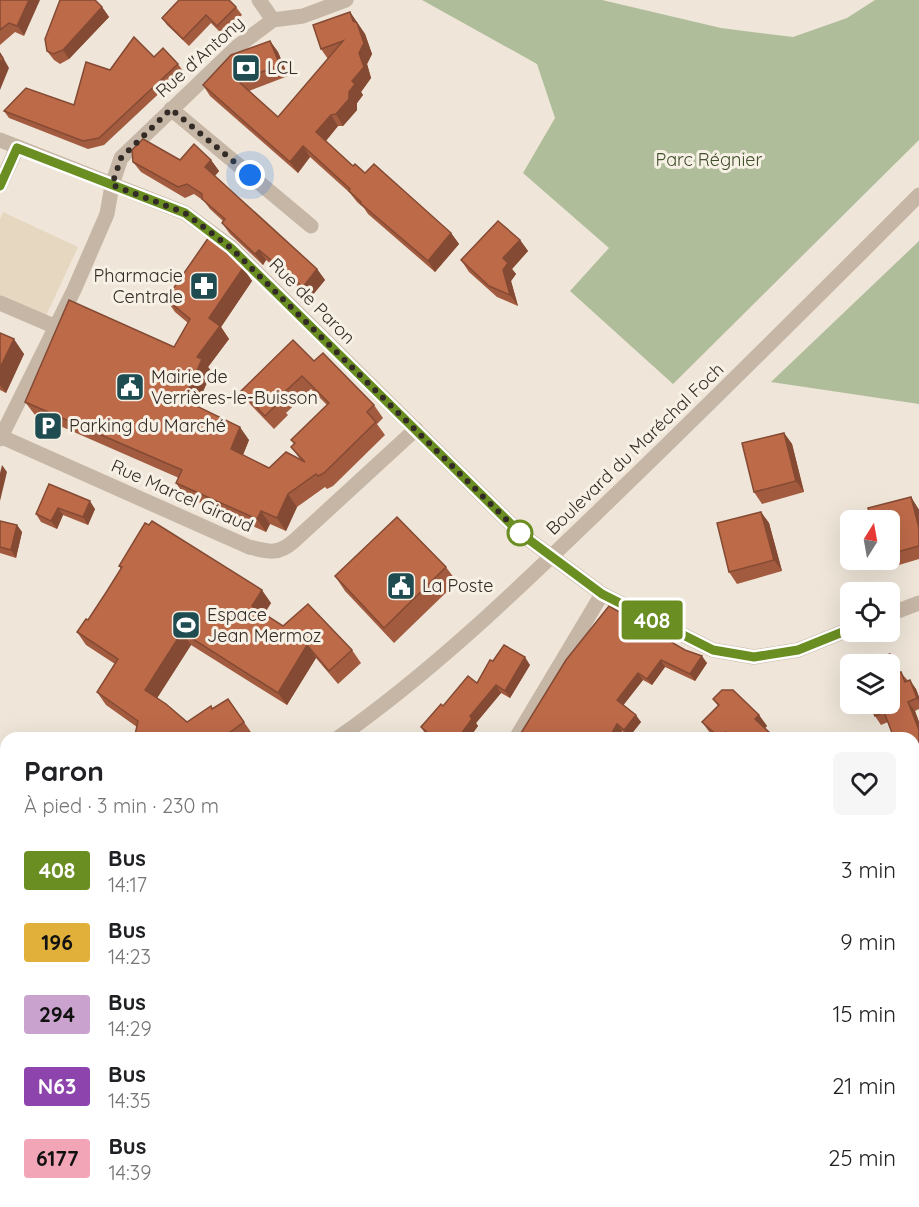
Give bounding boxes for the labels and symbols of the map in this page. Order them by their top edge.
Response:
street label: Rue d'Antony [151,11,249,102]
bank icon: LCL [230,52,262,84]
place label: LCL [267,56,298,79]
park label: Parc Régnier [656,148,763,171]
your location [235,160,265,190]
street label: Rue de Paron [264,253,360,349]
place label: Pharmacie Centrale [94,264,183,308]
pharmacy icon: Pharmacie Centrale [188,270,220,302]
street label: Boulevard du Maréchal Foch [541,358,728,540]
place label: Mairie de Verrières-le-Buisson [151,365,318,409]
public building icon: Mairie de Verrières-le-Buisson [114,371,146,403]
parking icon: Parking du Marché [32,410,64,442]
place label: Parking du Marché [69,414,226,437]
street label: Rue Marcel Giraud [108,454,257,537]
north arrow [840,510,900,570]
unlabelled marker [507,520,533,546]
public building icon: La Poste [385,570,417,602]
place label: La Poste [422,574,493,597]
line badge: 408 [618,600,686,640]
place label: Espace Jean Mermoz [207,603,321,647]
sports icon: Espace Jean Mermoz [170,609,202,641]

